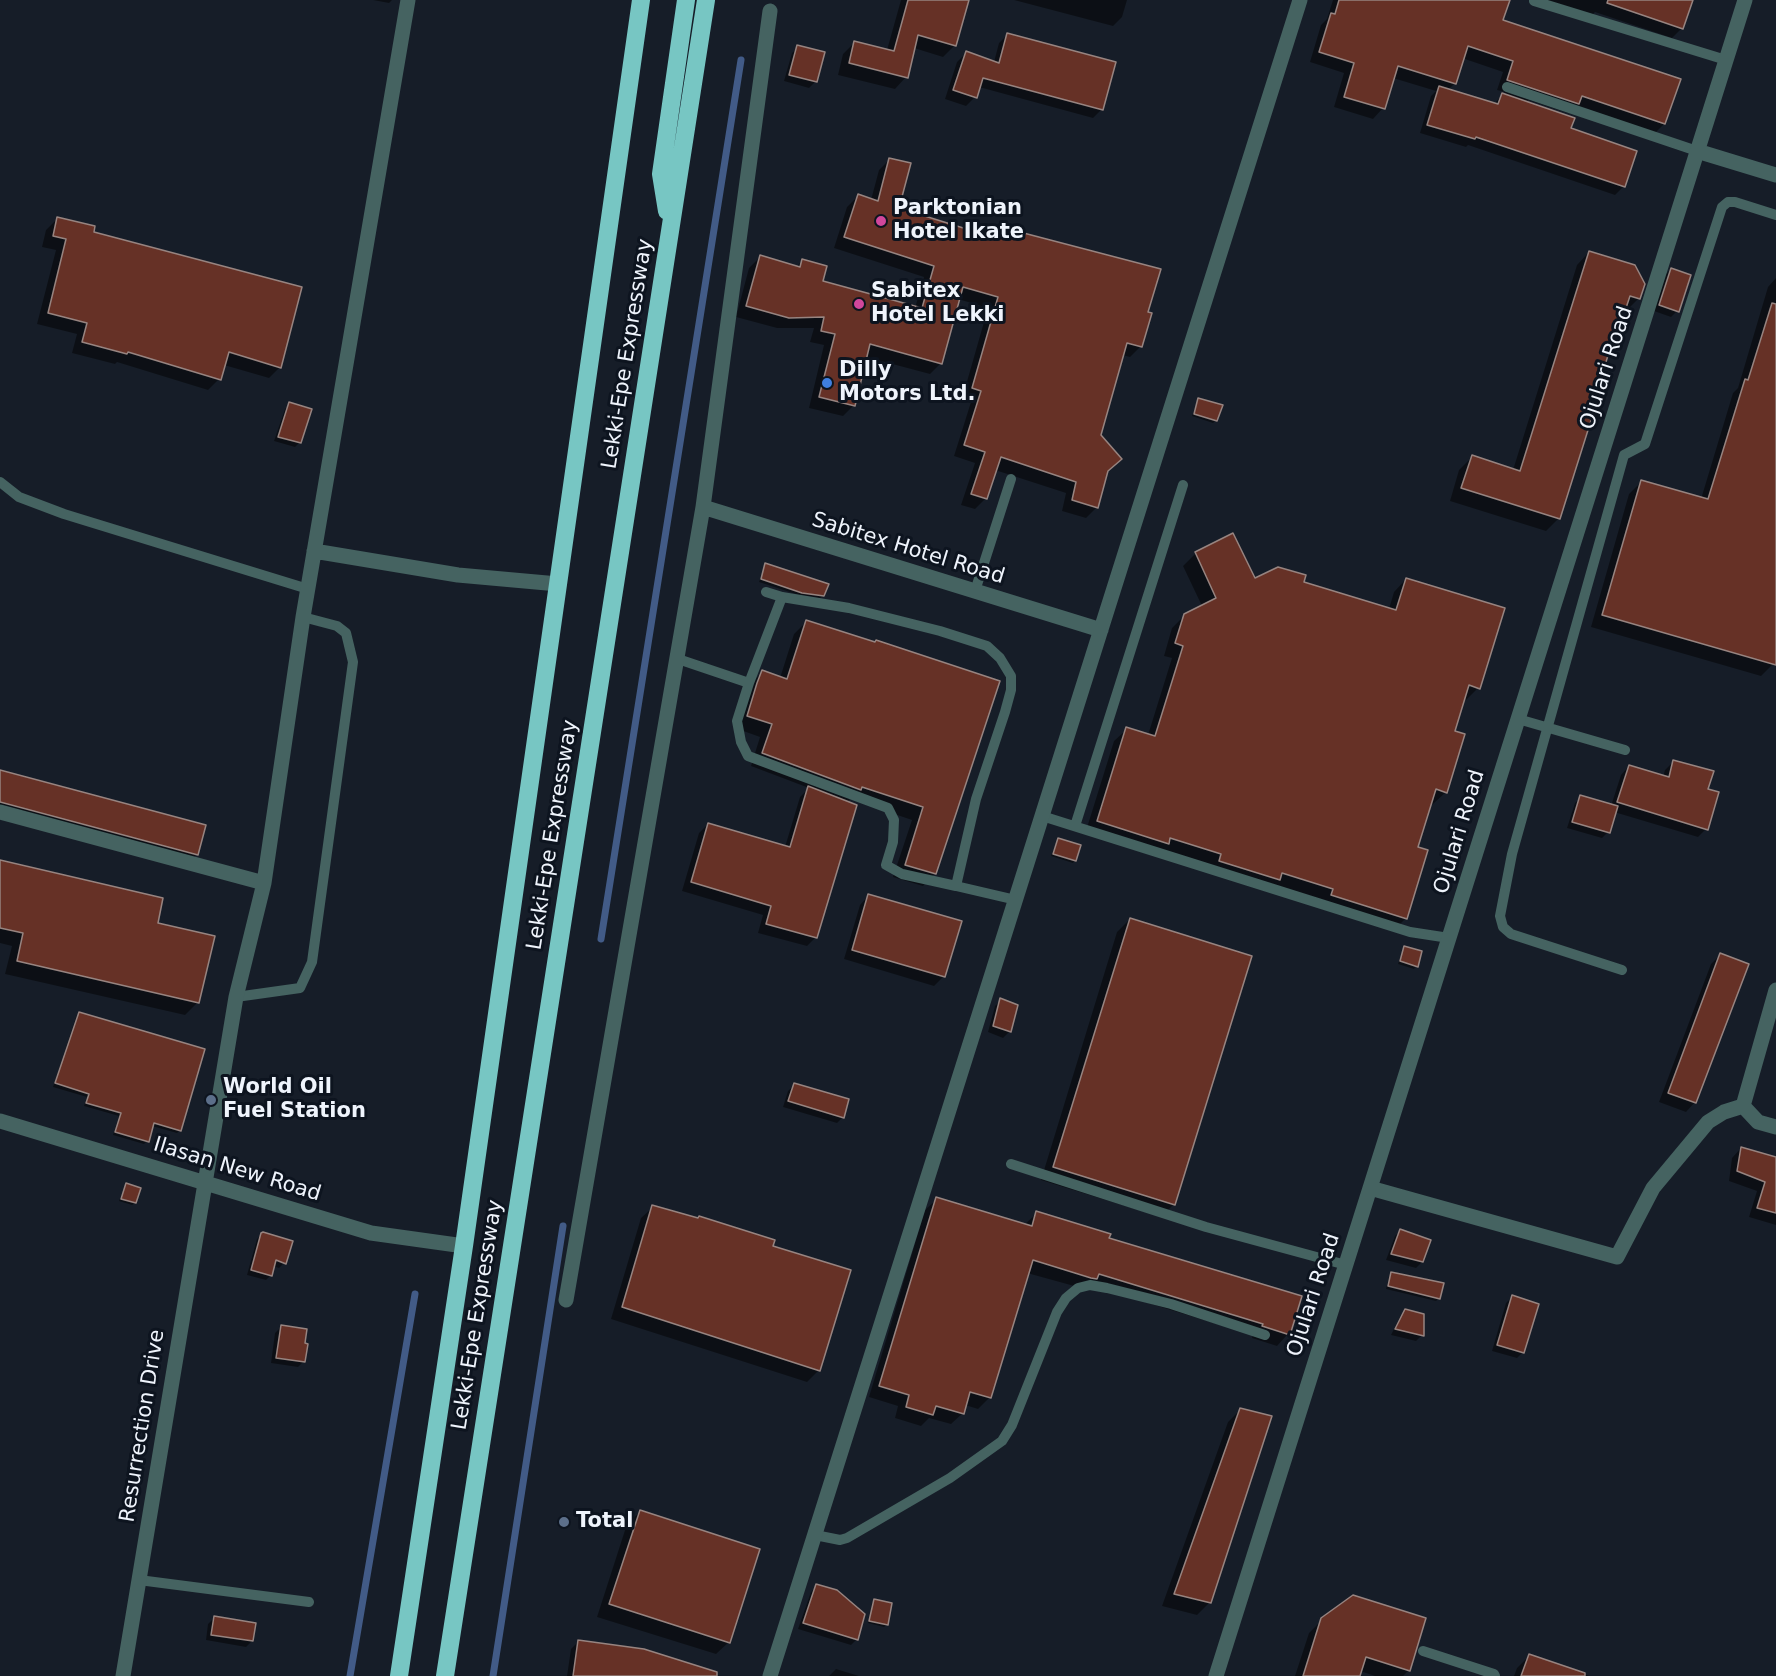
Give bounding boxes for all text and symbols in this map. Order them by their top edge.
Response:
place label: Parktonian Hotel Ikate [893,196,1024,246]
marker: Parktonian Hotel Ikate [874,214,888,228]
street label: Lekki-Epe Expressway [597,237,659,471]
place label: Sabitex Hotel Lekki [871,279,1005,329]
marker: Sabitex Hotel Lekki [852,297,866,311]
street label: Ojulari Road [1575,303,1639,433]
place label: Dilly Motors Ltd. [839,358,975,408]
marker: Dilly Motors Ltd. [820,376,834,390]
street label: Sabitex Hotel Road [809,508,1007,590]
street label: Lekki-Epe Expressway [522,718,584,952]
street label: Ojulari Road [1429,767,1491,897]
place label: World Oil Fuel Station [223,1075,366,1125]
marker: World Oil Fuel Station [204,1093,218,1107]
street label: Ilasan New Road [150,1133,324,1207]
street label: Lekki-Epe Expressway [447,1198,509,1432]
street label: Ojulari Road [1282,1230,1346,1360]
street label: Resurrection Drive [115,1328,171,1524]
place label: Total [576,1509,633,1535]
marker: Total [557,1515,571,1529]

